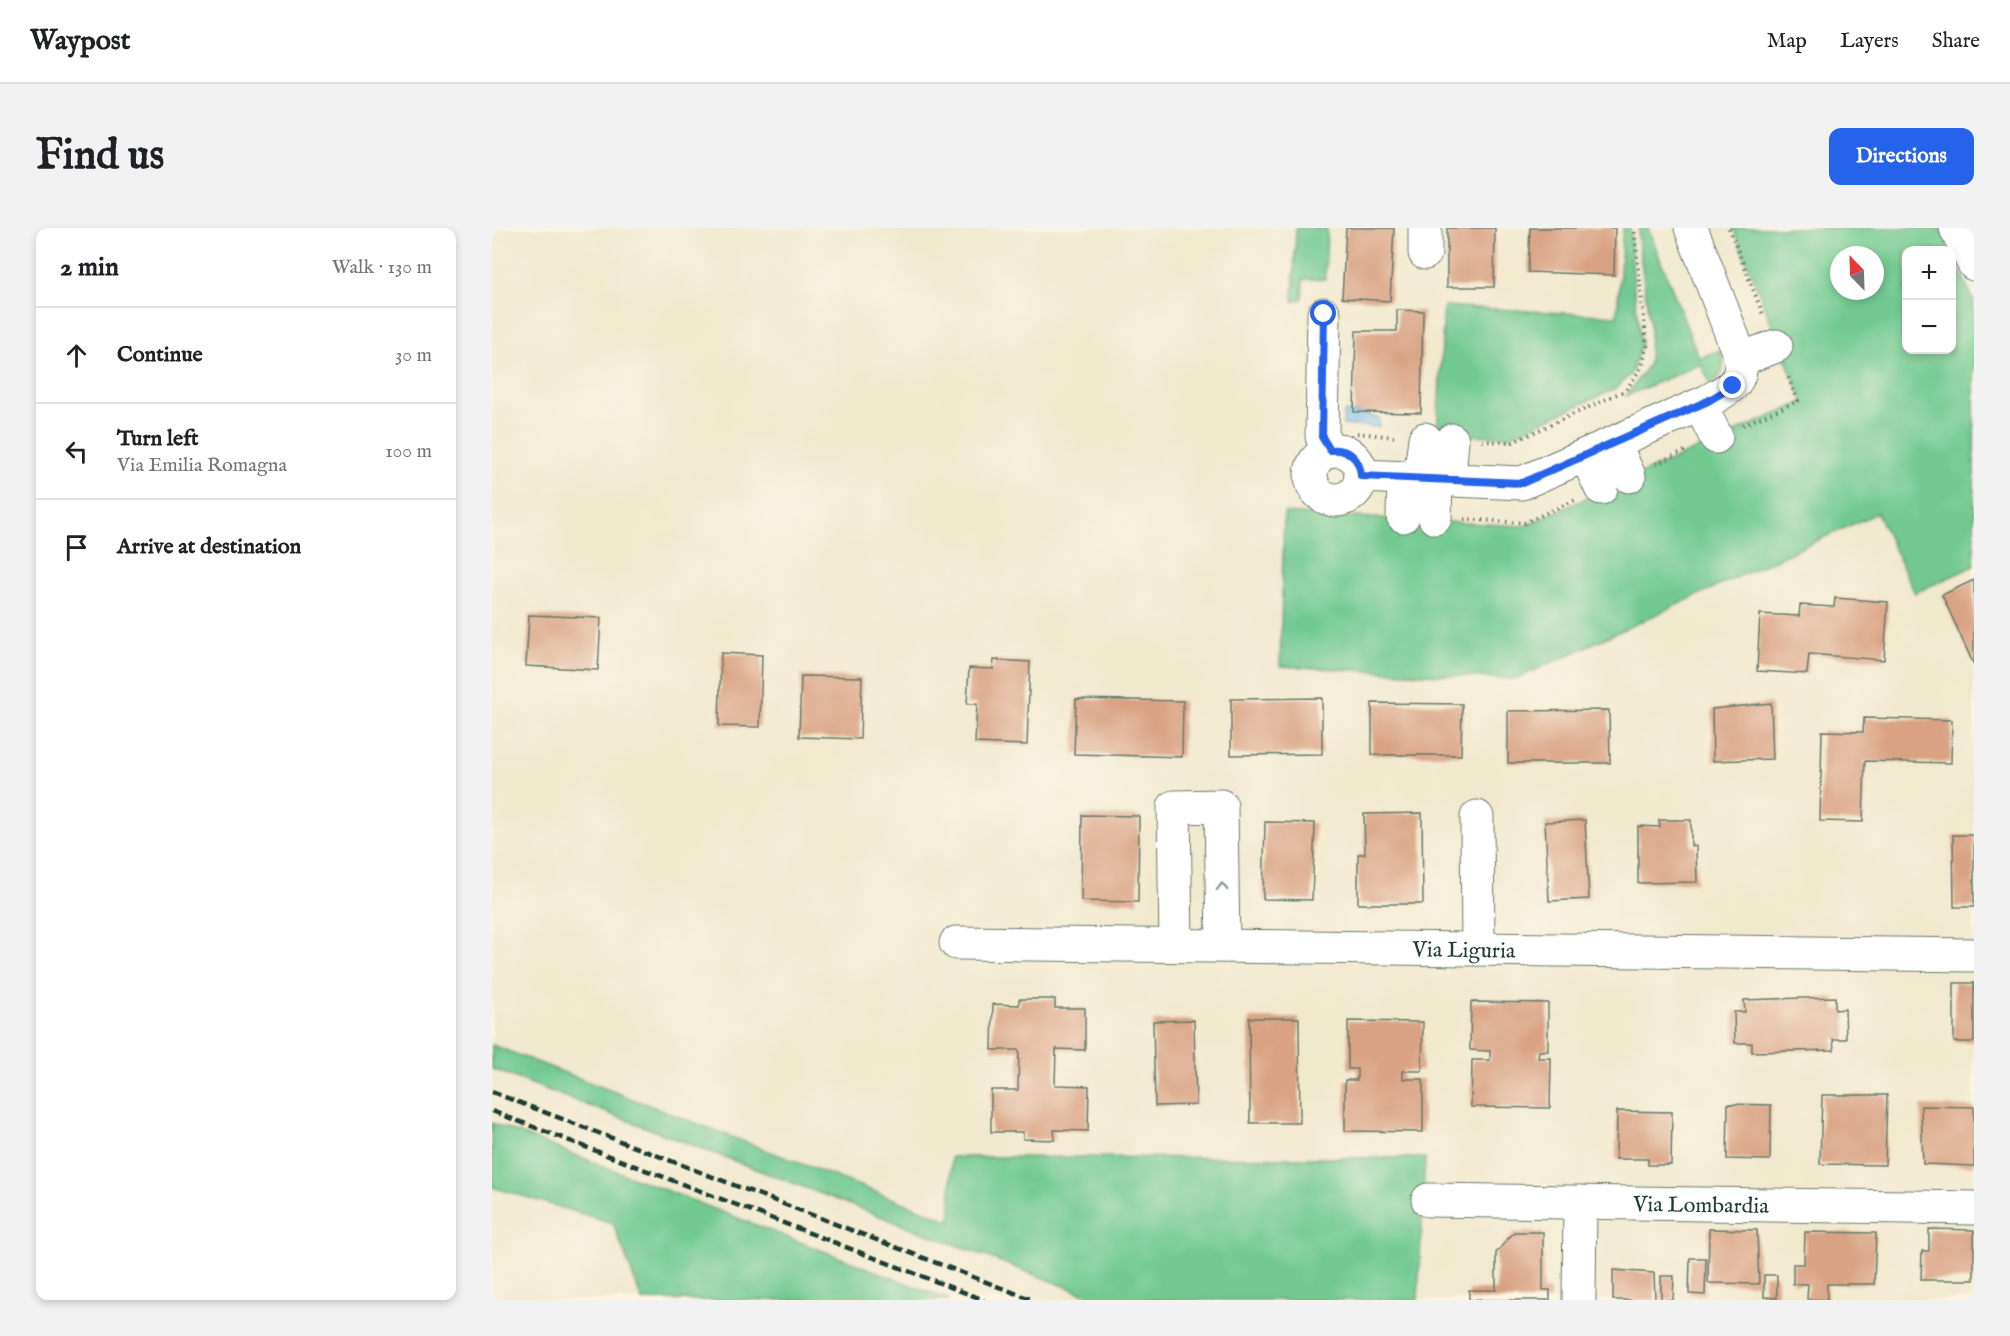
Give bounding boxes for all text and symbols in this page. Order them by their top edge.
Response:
text: Waypost [30,24,130,59]
text: Map [1767,28,1807,55]
text: Layers [1840,28,1899,55]
text: Share [1932,28,1980,55]
button: Directions [1829,128,1974,185]
text: Find us [36,130,164,183]
north arrow [1830,246,1884,300]
map controls [1902,246,1956,354]
button: + [1902,246,1956,300]
text: 2 min [60,251,119,284]
text: Walk · 130 m [332,255,432,280]
route start [1310,300,1336,326]
button: − [1902,300,1956,354]
icon: ahead [60,339,93,372]
text: Continue [117,341,203,369]
text: 30 m [395,343,432,368]
route end [1719,372,1745,398]
text: Turn left [117,425,199,453]
icon: left [60,435,93,468]
text: 100 m [385,439,432,464]
text: Via Emilia Romagna [117,453,287,478]
icon: arrive [60,531,93,564]
text: Arrive at destination [117,533,301,561]
one-way arrow [1216,883,1228,892]
street label: Via Liguria [1411,936,1516,966]
street label: Via Lombardia [1632,1191,1770,1221]

